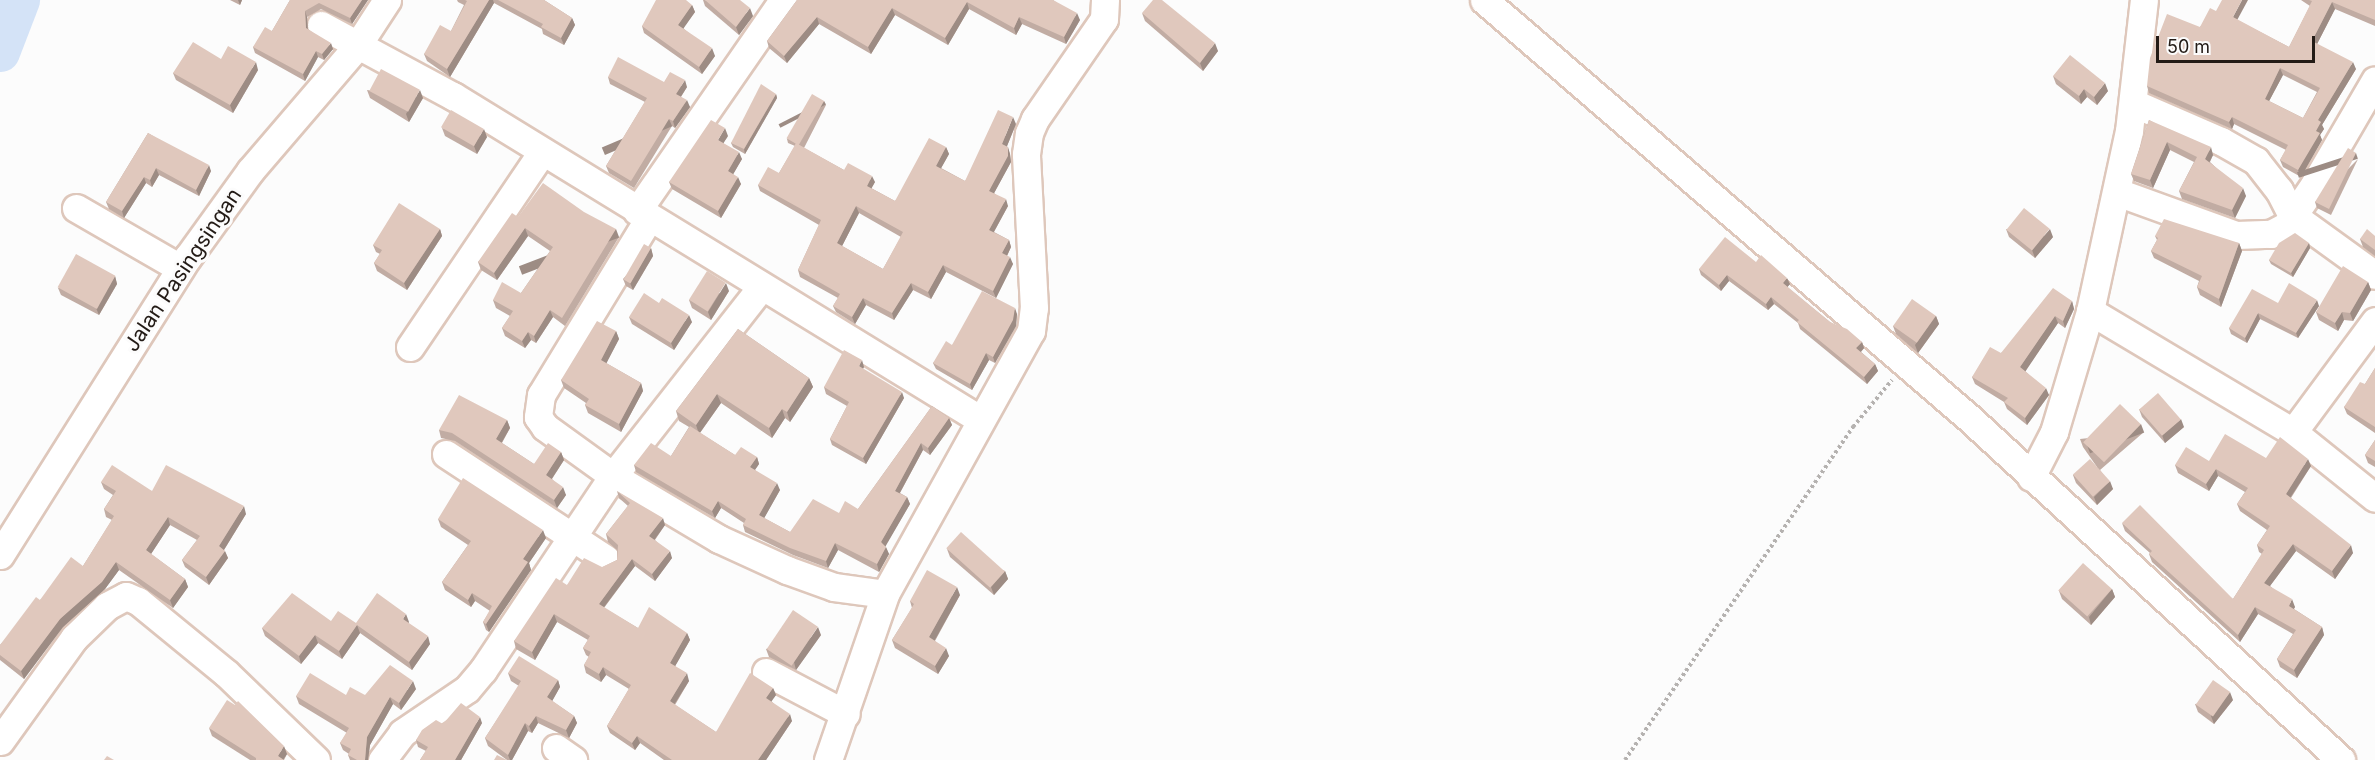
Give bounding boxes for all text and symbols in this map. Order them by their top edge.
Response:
scale bar [2159,24,2318,62]
text: 50 m [2167,36,2210,57]
street label: Jalan Pasingsingan [119,184,247,356]

